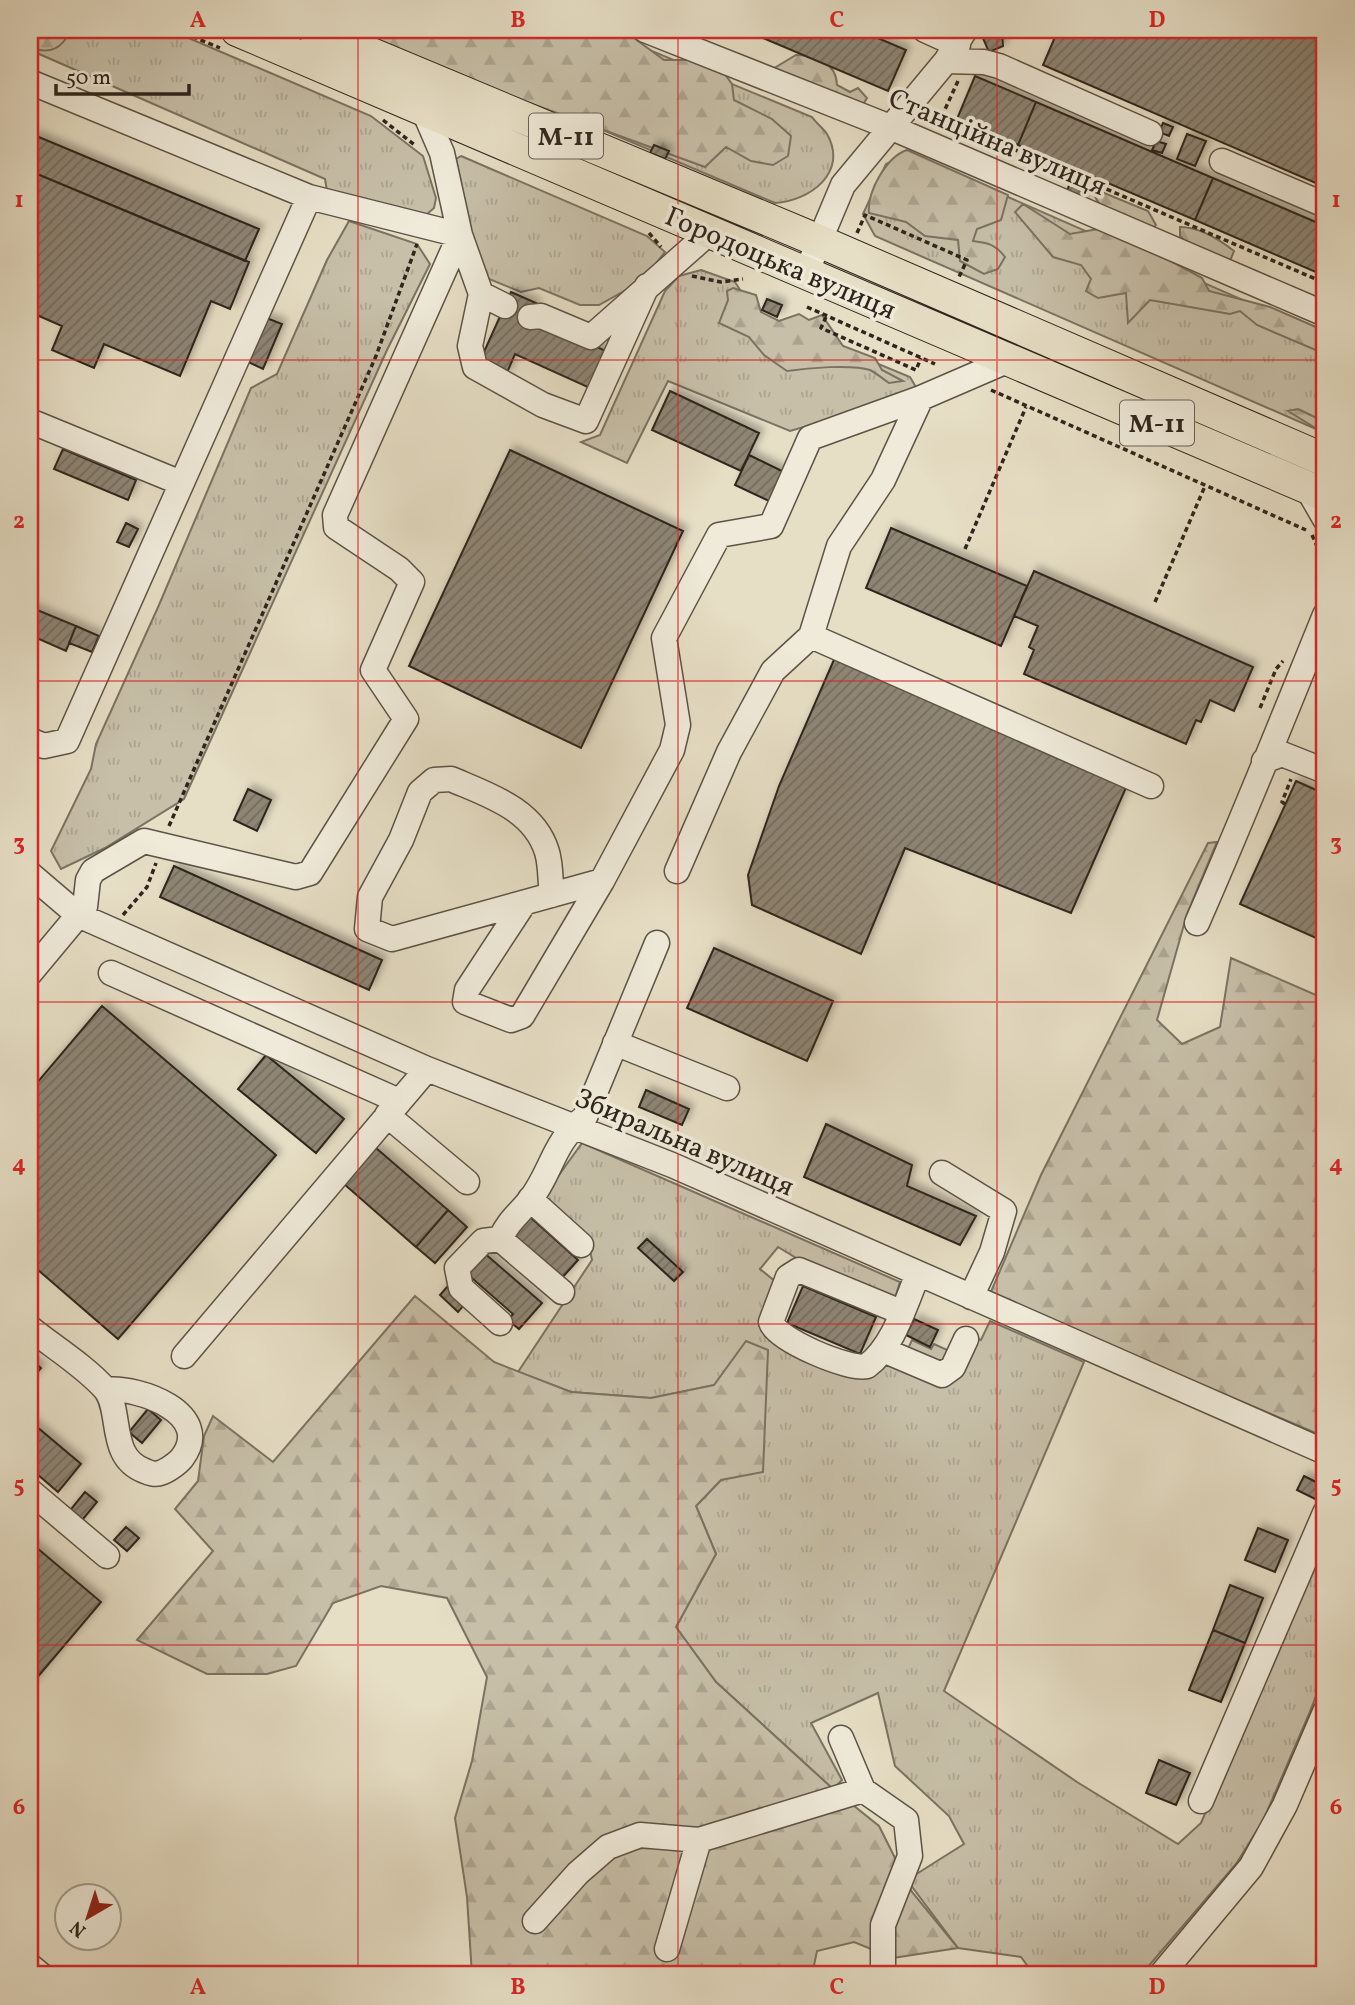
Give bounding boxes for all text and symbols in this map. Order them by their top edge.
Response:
text: A [190,5,206,37]
text: B [510,5,526,37]
text: C [830,5,844,37]
text: D [1149,5,1166,37]
scale bar [56,52,189,96]
text: 50 m [66,64,111,93]
street label: Станційна вулиця [882,80,1112,207]
road number: М-11 [529,113,603,158]
text: 1 [14,185,24,217]
text: 1 [1331,185,1341,217]
street label: Городоцька вулиця [659,198,902,331]
road number: М-11 [1120,400,1194,446]
text: 2 [13,506,25,538]
text: 2 [1330,506,1342,538]
text: 3 [13,828,25,860]
text: 3 [1330,828,1342,860]
street label: Збиральна вулиця [568,1079,800,1207]
text: 4 [12,1149,26,1181]
text: 4 [1329,1149,1343,1181]
text: 5 [13,1470,25,1502]
text: 5 [1330,1470,1342,1502]
text: 6 [13,1792,25,1824]
text: 6 [1330,1792,1342,1824]
north arrow [52,1882,122,1952]
text: N [65,1914,92,1943]
text: A [190,1972,206,2004]
text: B [510,1972,526,2004]
text: C [830,1972,844,2004]
text: D [1149,1972,1166,2004]

